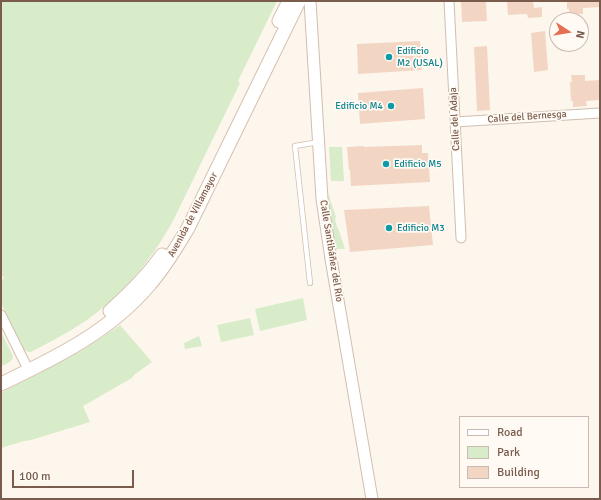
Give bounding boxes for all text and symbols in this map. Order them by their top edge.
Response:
north arrow [549,12,589,52]
text: N [573,29,587,39]
place label: Edificio M2 (USAL) [397,45,443,68]
marker: Edificio M2 (USAL) [384,52,394,62]
street label: Calle del Adaja [447,87,463,151]
place label: Edificio M4 [335,100,383,112]
marker: Edificio M4 [386,101,396,111]
street label: Calle del Bernesga [487,108,567,126]
place label: Edificio M5 [394,158,442,170]
marker: Edificio M5 [381,159,391,169]
street label: Avenida de Villamayor [166,171,220,259]
street label: Calle Santibáñez del Río [317,199,345,303]
place label: Edificio M3 [397,222,445,234]
marker: Edificio M3 [384,223,394,233]
legend [459,416,589,488]
text: Road [497,425,523,440]
text: Park [497,445,520,460]
scale bar [14,462,136,488]
text: Building [497,465,540,480]
text: 100 m [19,469,51,484]

